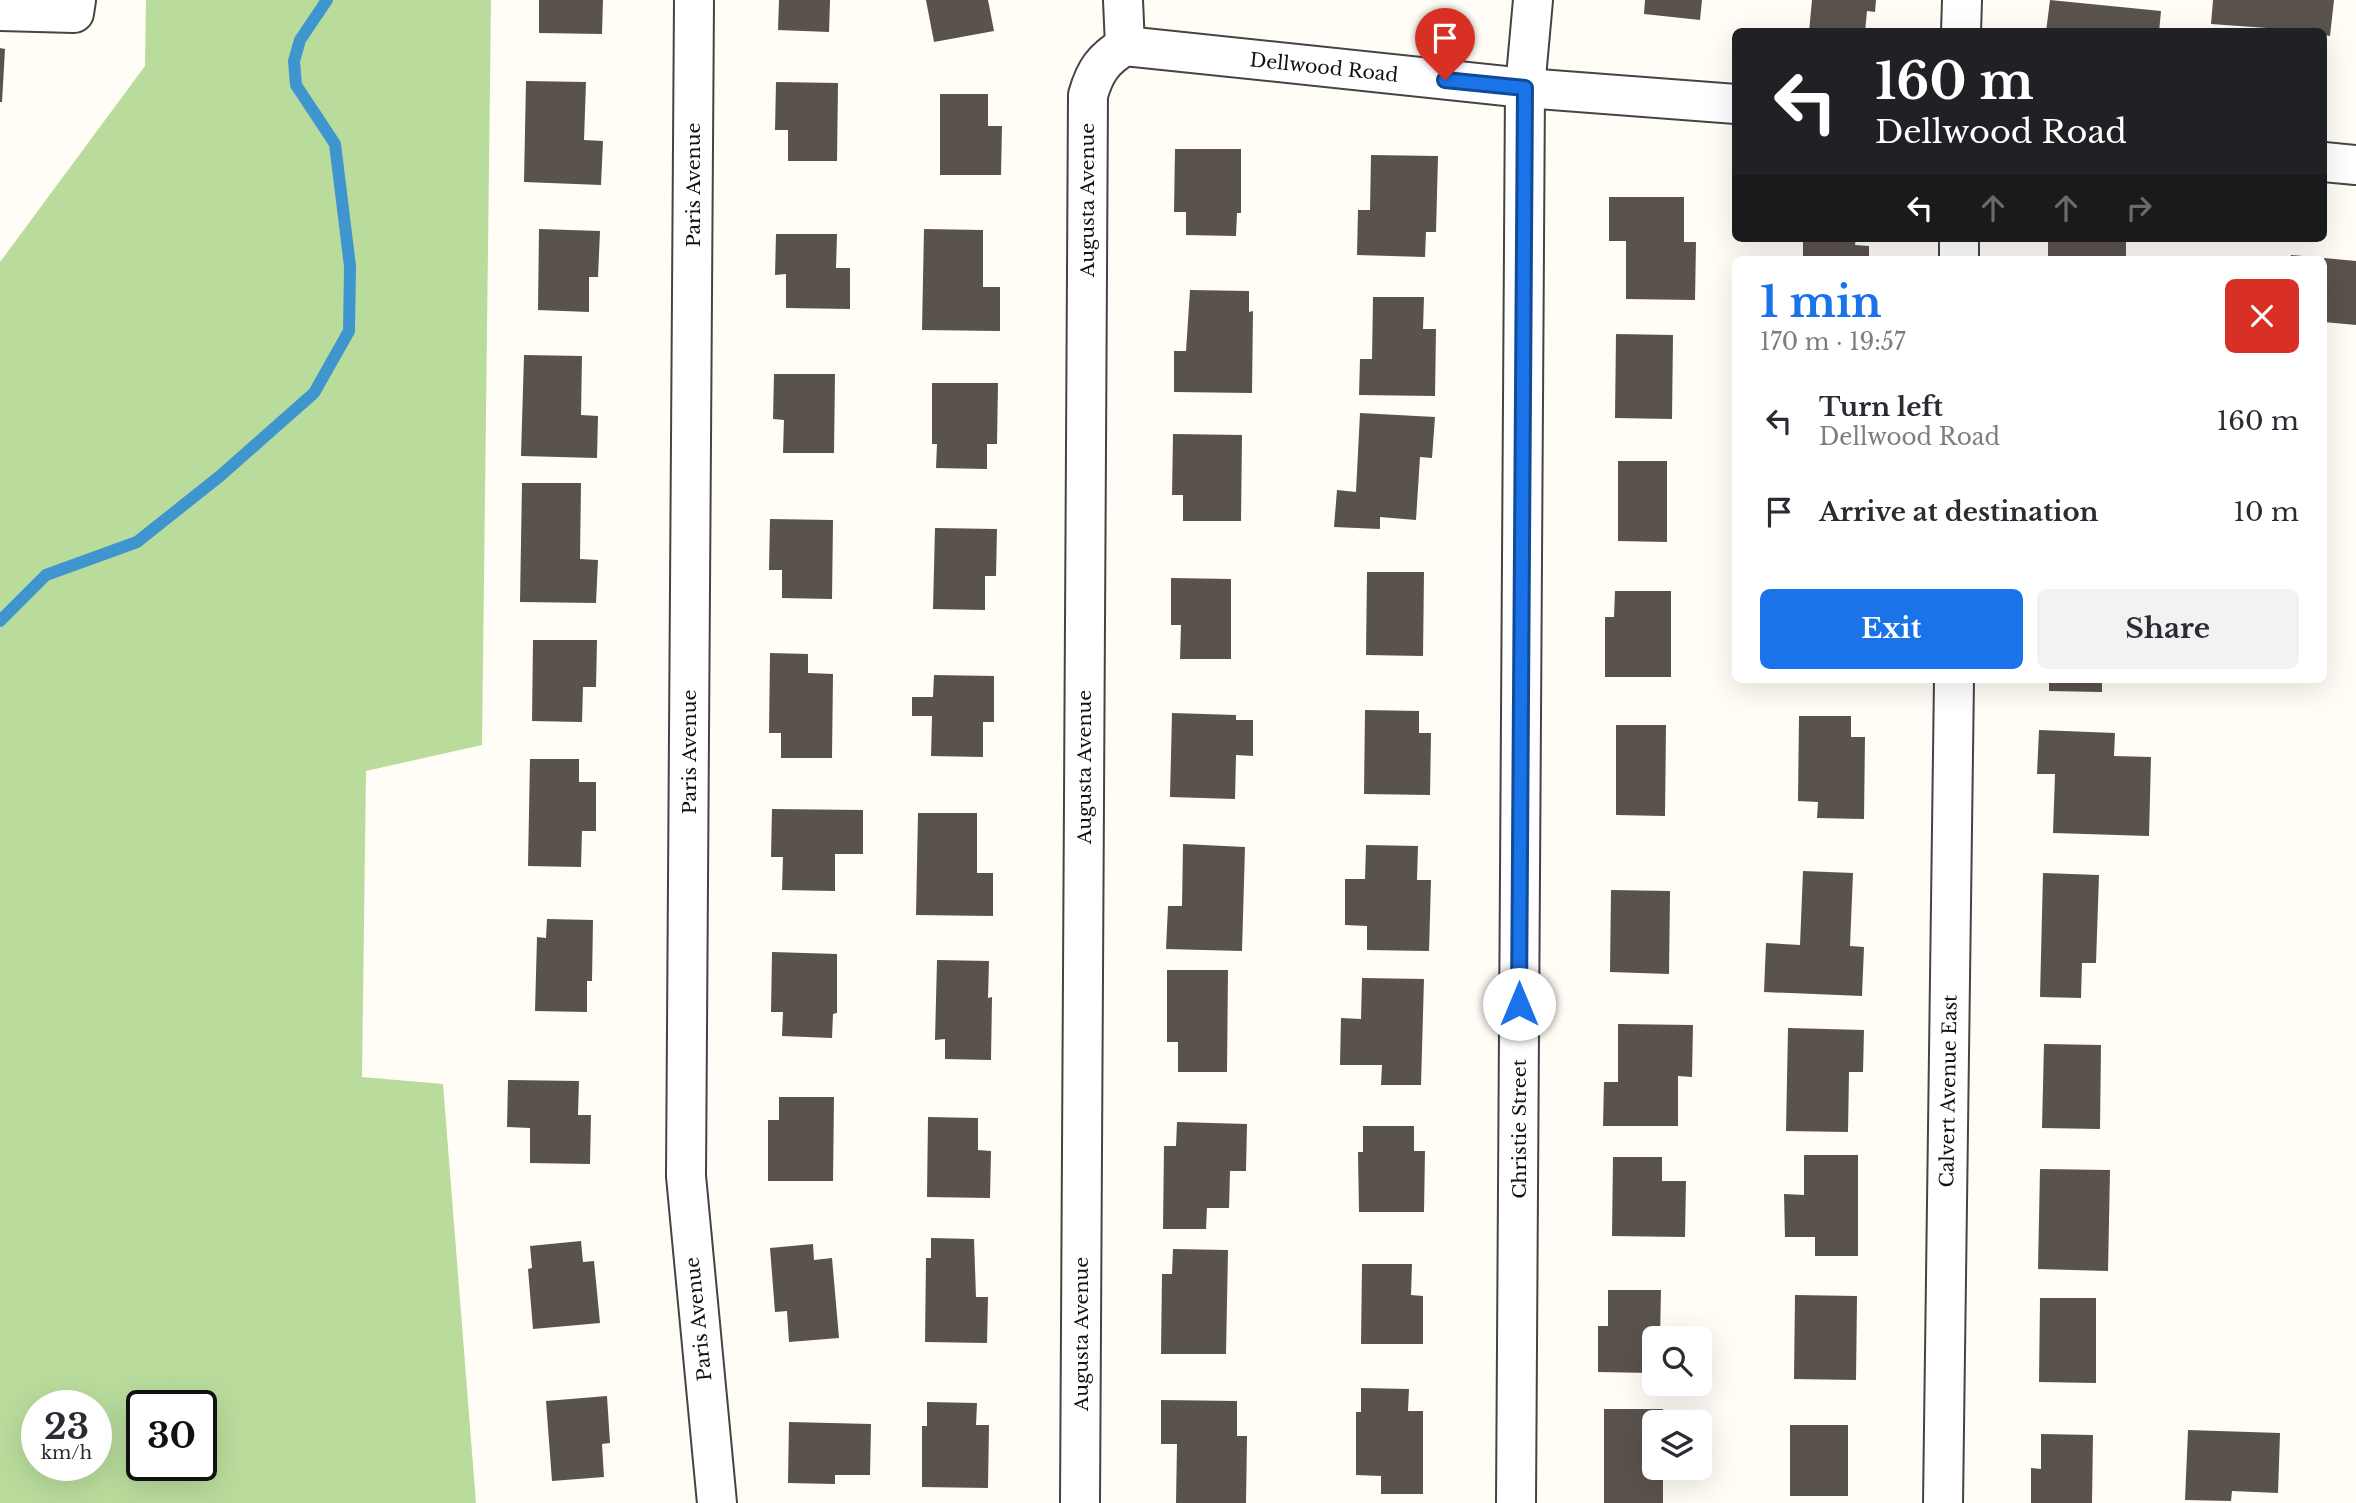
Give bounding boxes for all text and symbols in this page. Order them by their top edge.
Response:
pin [1415,8,1475,80]
icon: arrive [1426,19,1464,57]
street label: Dellwood Road [1248,48,1400,87]
text: 160 m [1875,51,2034,112]
icon: left [1760,56,1851,147]
text: Dellwood Road [1875,112,2127,152]
street label: Paris Avenue [682,123,705,247]
street label: Augusta Avenue [1076,123,1099,278]
icon: left [1901,189,1939,227]
icon: ahead [1974,189,2012,227]
icon: ahead [2047,189,2085,227]
icon: right [2120,189,2158,227]
text: 1 min [1760,276,1882,328]
button: close [2225,279,2299,353]
text: 170 m · 19:57 [1760,328,1905,356]
text: Turn left [1819,391,1943,423]
icon: left [1760,402,1798,440]
text: 160 m [2217,405,2299,437]
text: Dellwood Road [1819,423,2000,451]
icon: arrive [1760,493,1798,531]
text: Arrive at destination [1819,496,2099,528]
text: 10 m [2233,496,2299,528]
button: Exit [1760,589,2023,669]
button: Share [2037,589,2299,669]
street label: Paris Avenue [678,690,701,814]
street label: Augusta Avenue [1073,690,1096,845]
position arrow [1482,967,1556,1041]
street label: Calvert Avenue East [1935,994,1962,1188]
street label: Christie Street [1508,1058,1531,1199]
street label: Paris Avenue [681,1256,716,1382]
street label: Augusta Avenue [1070,1257,1093,1412]
map controls [1642,1326,1712,1480]
button: search [1642,1326,1712,1396]
speed limit sign: 30 [126,1390,217,1481]
text: 23 [44,1405,89,1448]
button: layers [1642,1410,1712,1480]
text: km/h [41,1442,92,1464]

